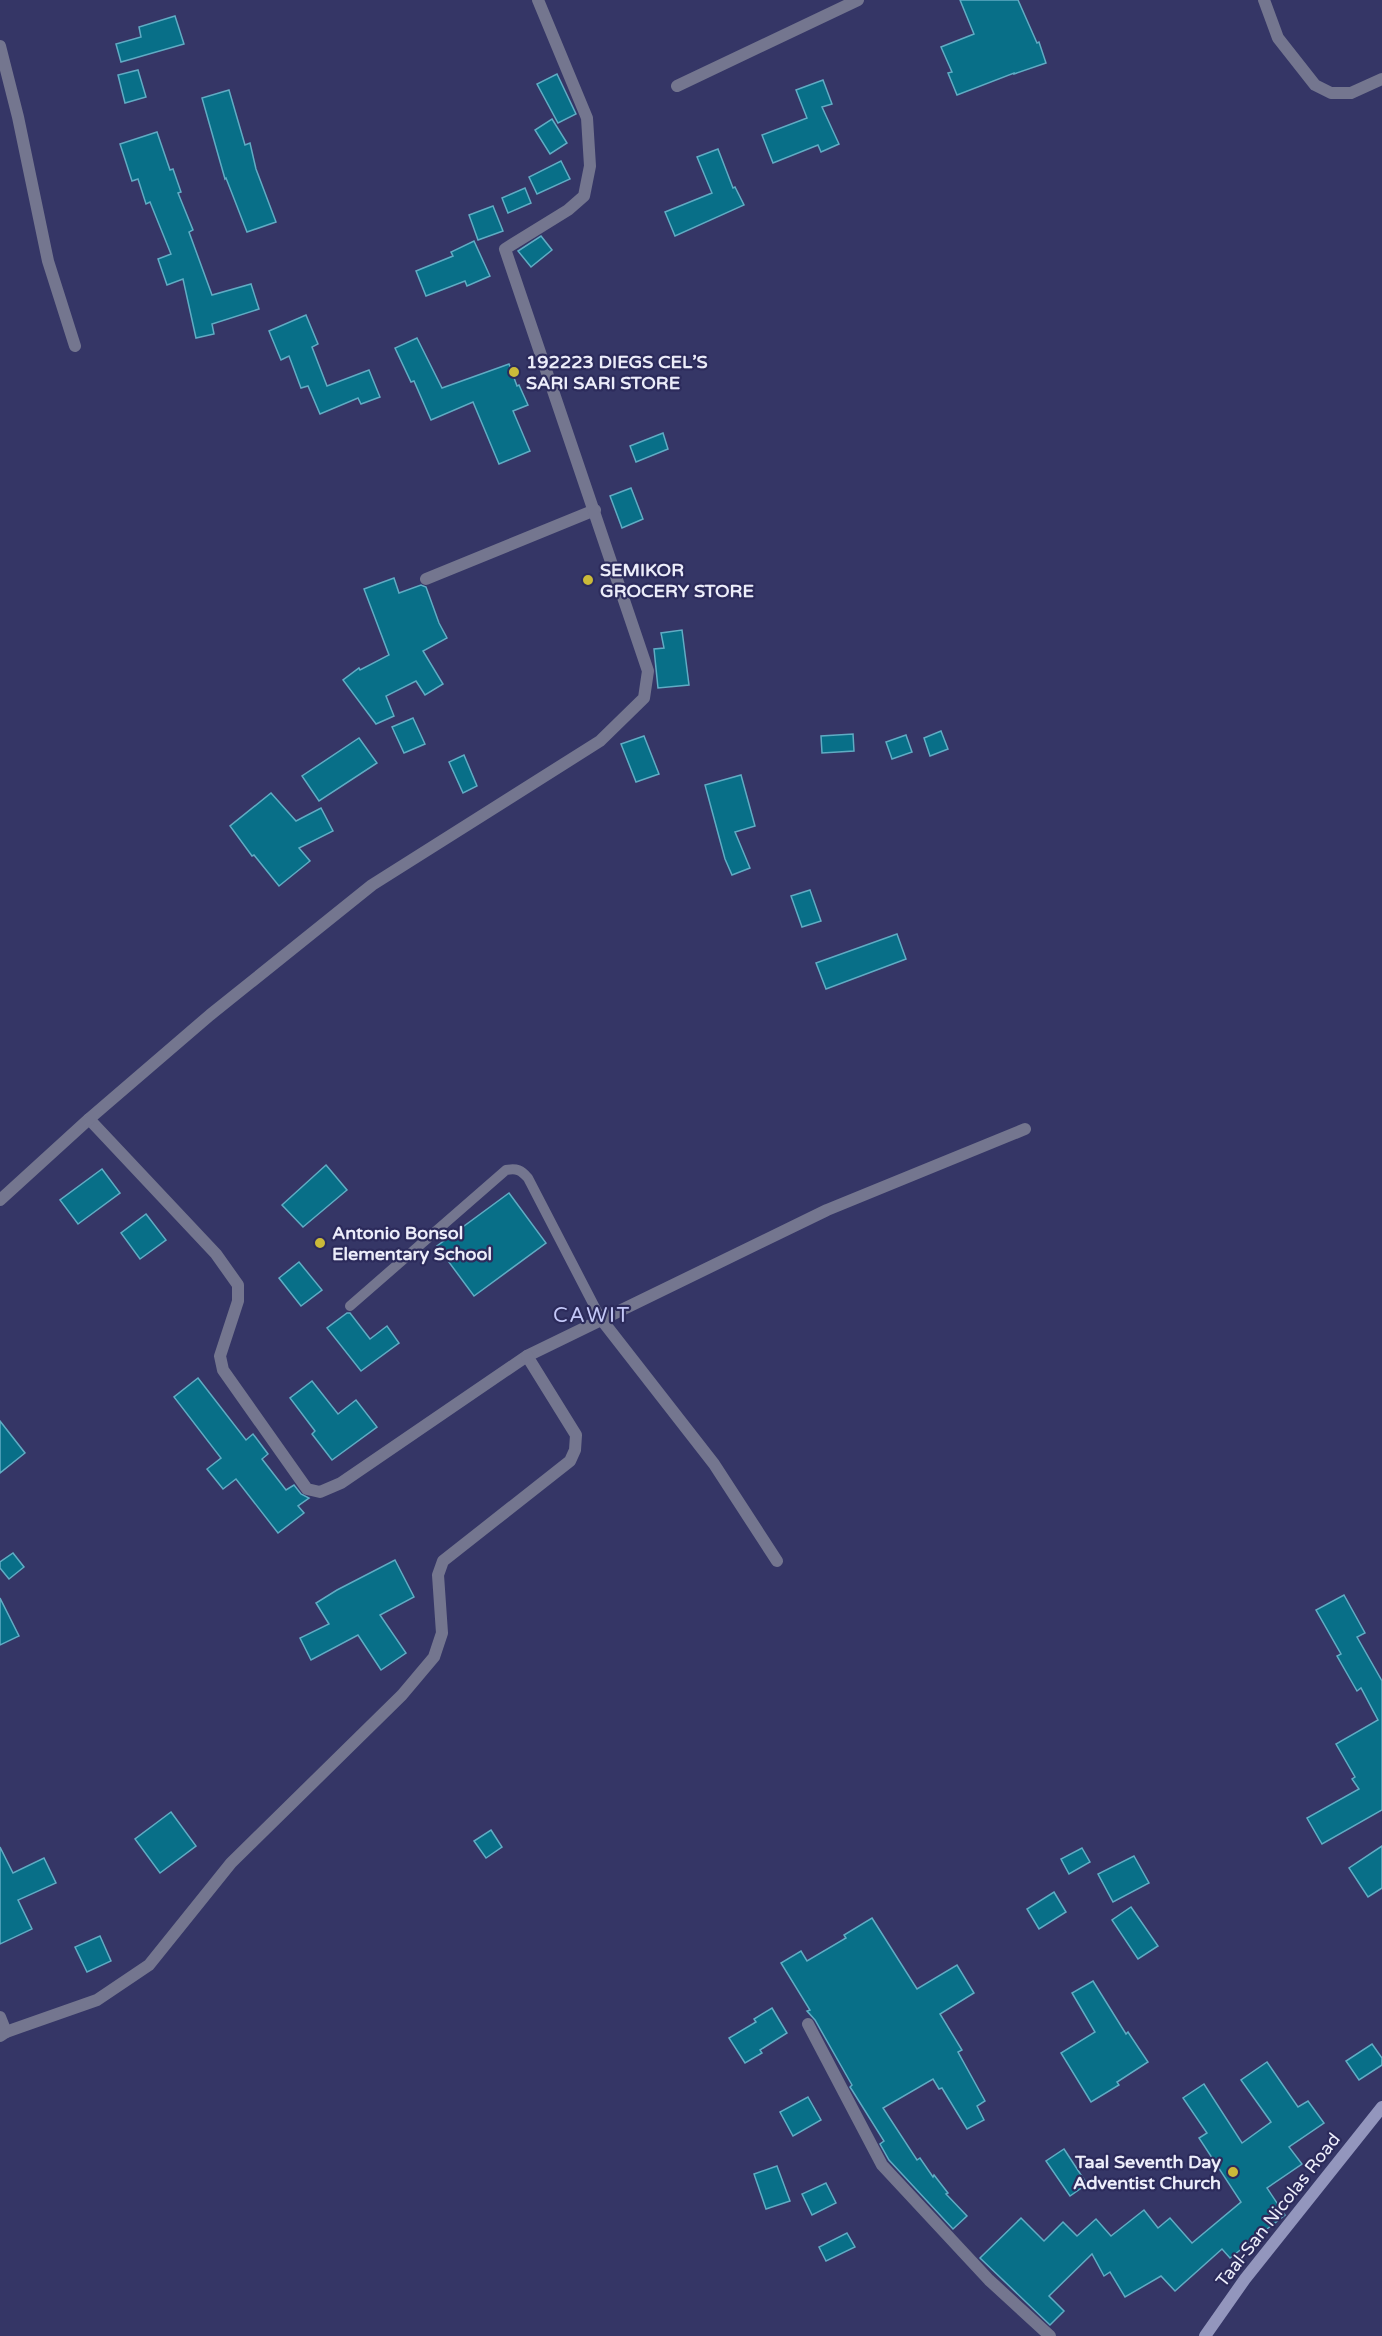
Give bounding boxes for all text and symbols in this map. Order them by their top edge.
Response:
place label: 192223 DIEGS CEL’S SARI SARI STORE [526,351,708,394]
marker: 192223 DIEGS CEL’S SARI SARI STORE [507,365,521,379]
place label: SEMIKOR GROCERY STORE [600,559,754,602]
marker: SEMIKOR GROCERY STORE [581,573,595,587]
place label: Antonio Bonsol Elementary School [332,1222,492,1265]
marker: Antonio Bonsol Elementary School [313,1236,327,1250]
district label: CAWIT [553,1303,631,1328]
street label: Taal-San Nicolas Road [1211,2129,1345,2291]
place label: Taal Seventh Day Adventist Church [1073,2151,1221,2194]
marker: Taal Seventh Day Adventist Church [1226,2165,1240,2179]

